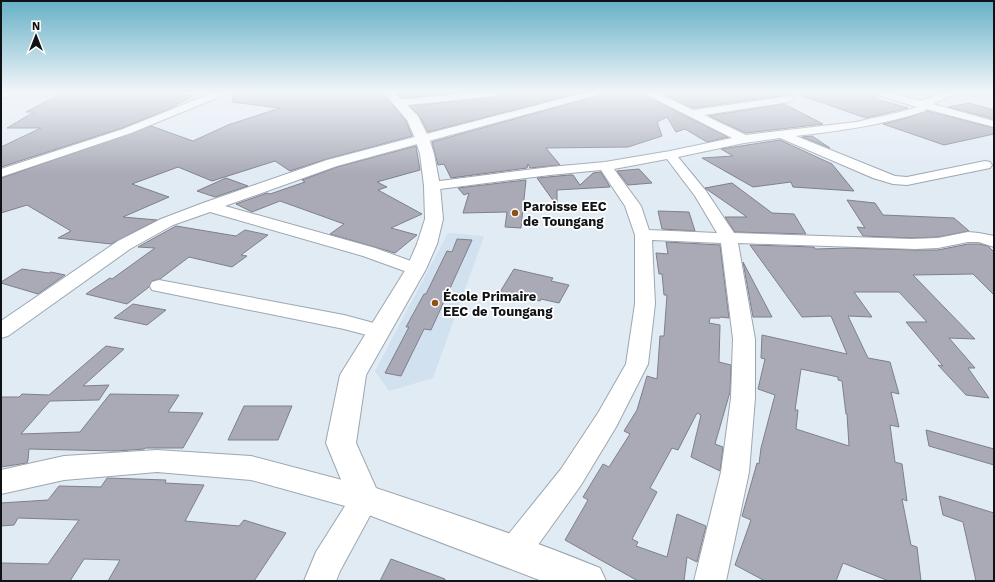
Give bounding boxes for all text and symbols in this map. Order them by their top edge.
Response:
north arrow [16,16,56,56]
text: N [32,20,40,33]
place label: Paroisse EEC de Toungang [523,199,607,229]
marker: Paroisse EEC de Toungang [510,208,520,218]
place label: École Primaire EEC de Toungang [443,288,553,319]
marker: École Primaire EEC de Toungang [430,298,440,308]

